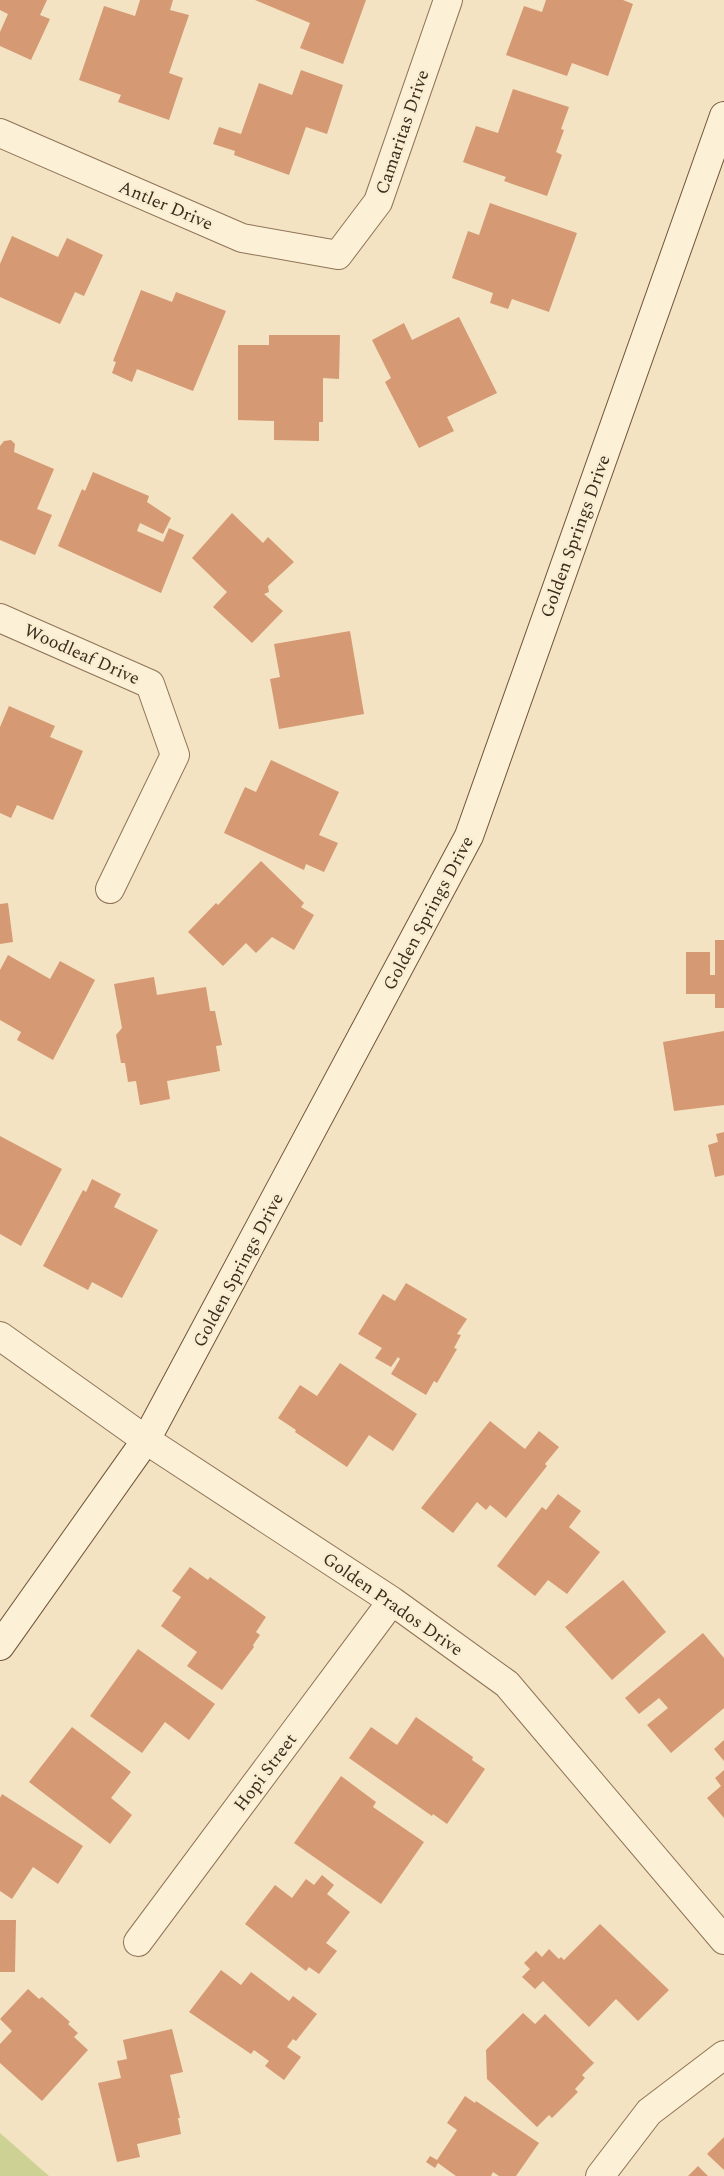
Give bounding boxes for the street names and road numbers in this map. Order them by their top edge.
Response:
street label: Camaritas Drive [368,66,436,198]
street label: Antler Drive [114,173,217,237]
street label: Golden Springs Drive [533,451,617,621]
street label: Woodleaf Drive [19,617,144,692]
street label: Golden Springs Drive [376,831,481,995]
street label: Golden Springs Drive [186,1188,291,1352]
street label: Golden Prados Drive [317,1546,469,1663]
street label: Hopi Street [227,1727,304,1817]

